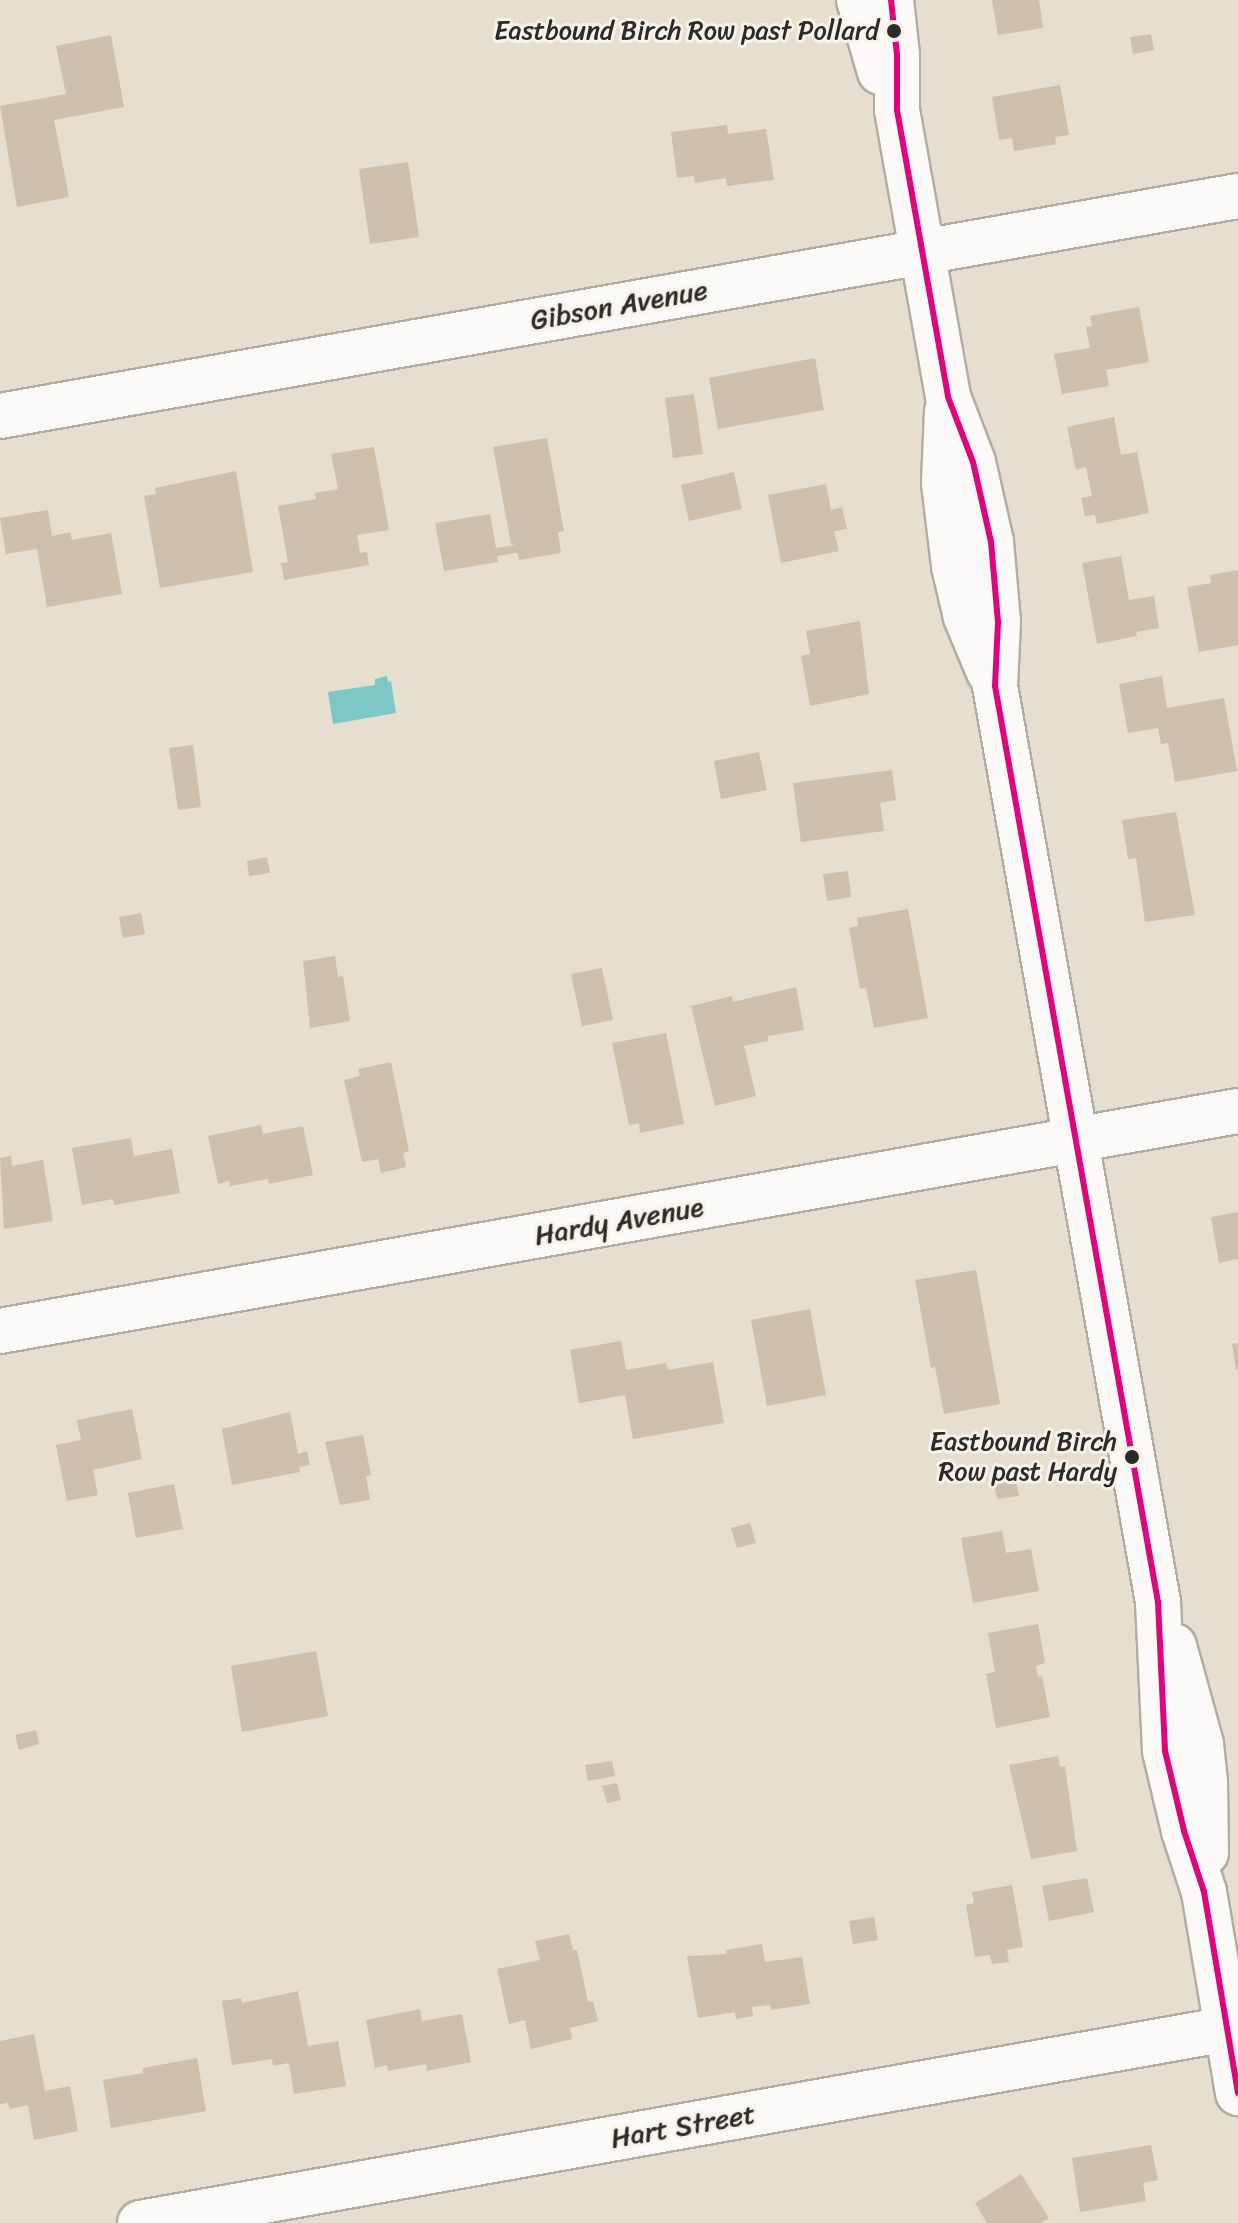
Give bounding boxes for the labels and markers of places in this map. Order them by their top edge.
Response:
place label: Eastbound Birch Row past Pollard [494,15,879,47]
marker: Eastbound Birch Row past Pollard [886,23,902,39]
place label: Eastbound Birch Row past Hardy [930,1426,1117,1488]
marker: Eastbound Birch Row past Hardy [1124,1449,1140,1465]

